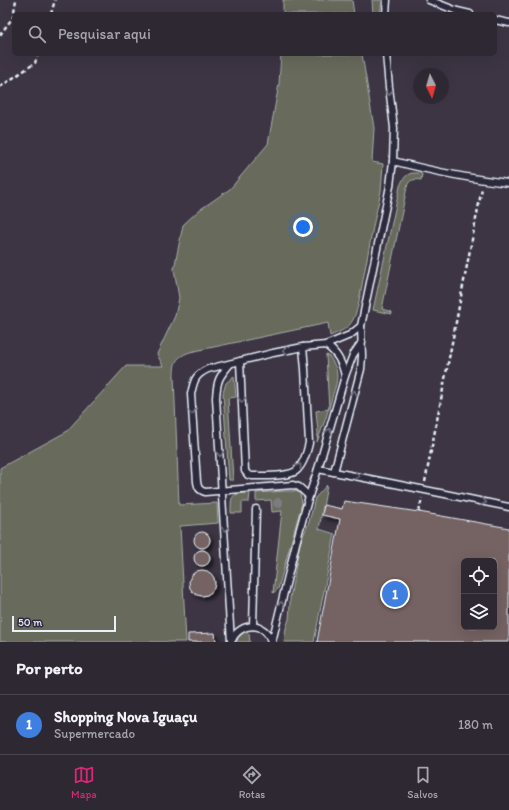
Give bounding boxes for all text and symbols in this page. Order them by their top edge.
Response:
search box [12,12,497,56]
icon: search [26,23,48,45]
text: Pesquisar aqui [58,25,151,43]
north arrow [413,68,449,104]
one-way arrow [384,90,393,96]
your location [293,217,313,237]
one-way arrow [282,346,288,354]
one-way arrow [349,390,358,397]
one-way arrow [237,397,246,403]
one-way arrow [187,409,196,415]
one-way arrow [324,428,333,435]
one-way arrow [216,451,225,457]
one-way arrow [294,463,301,470]
one-way arrow [353,471,360,480]
one-way arrow [481,498,487,506]
one-way arrow [221,526,229,532]
map controls [461,558,497,630]
button: locate [461,558,497,594]
pin: 1 [382,579,408,609]
button: layers [461,594,497,630]
one-way arrow [277,601,285,607]
scale bar [12,614,116,633]
text: 50 m [18,616,42,629]
text: Por perto [16,658,83,678]
text: Shopping Nova Iguaçu [54,708,197,726]
text: 1 [26,717,32,732]
text: 180 m [458,717,493,732]
text: Supermercado [54,726,135,741]
tab: Mapa [71,764,97,801]
tab: Rotas [239,764,265,801]
tab: Salvos [407,764,438,801]

